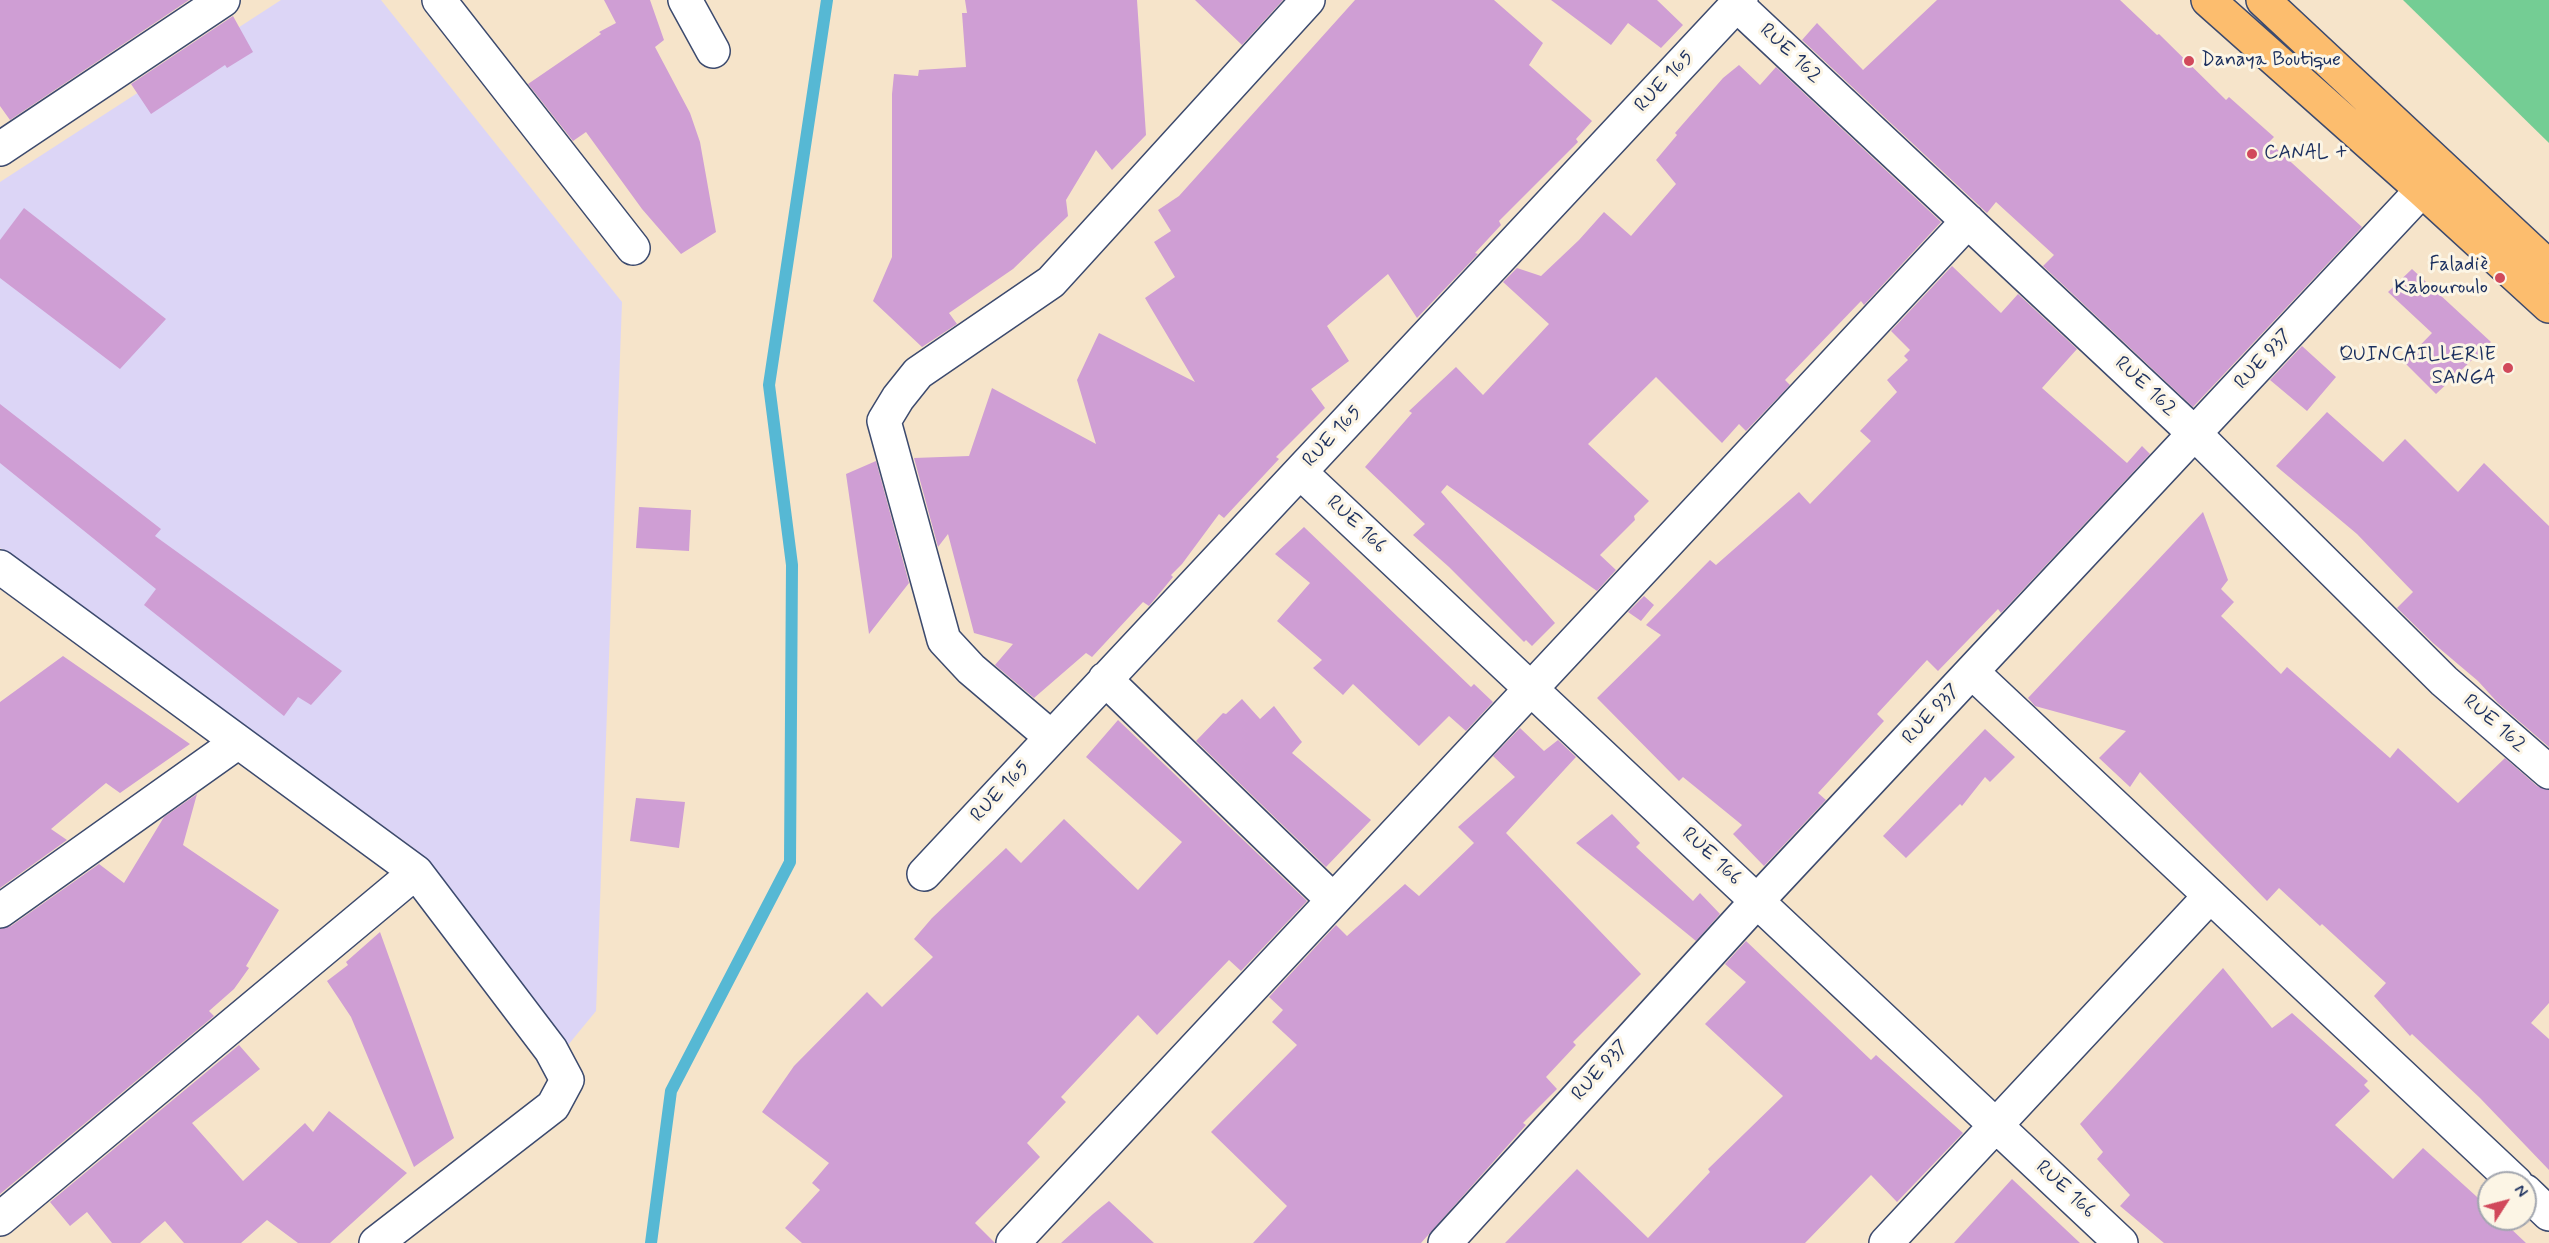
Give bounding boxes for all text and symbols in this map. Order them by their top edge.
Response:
street label: RUE 162 [1754,19,1826,89]
street label: RUE 165 [1631,46,1699,118]
place label: Danaya Boutique [2201,49,2341,73]
marker: Danaya Boutique [2182,54,2196,68]
place label: CANAL + [2264,142,2348,166]
marker: CANAL + [2245,147,2259,161]
place label: Faladiè Kabouroulo [2394,254,2488,301]
marker: Faladiè Kabouroulo [2493,271,2507,285]
street label: RUE 937 [2230,325,2298,395]
place label: QUINCAILLERIE SANGA [2339,344,2496,391]
street label: RUE 162 [2109,352,2181,422]
marker: QUINCAILLERIE SANGA [2501,361,2515,375]
street label: RUE 165 [1299,401,1367,473]
street label: RUE 166 [1321,491,1391,559]
street label: RUE 937 [1898,680,1966,750]
street label: RUE 162 [2457,690,2531,758]
street label: RUE 165 [967,756,1035,828]
street label: RUE 166 [1676,823,1746,891]
street label: RUE 937 [1567,1036,1635,1106]
street label: RUE 166 [2030,1156,2100,1224]
north arrow [2477,1171,2537,1231]
text: N [2509,1181,2532,1202]

